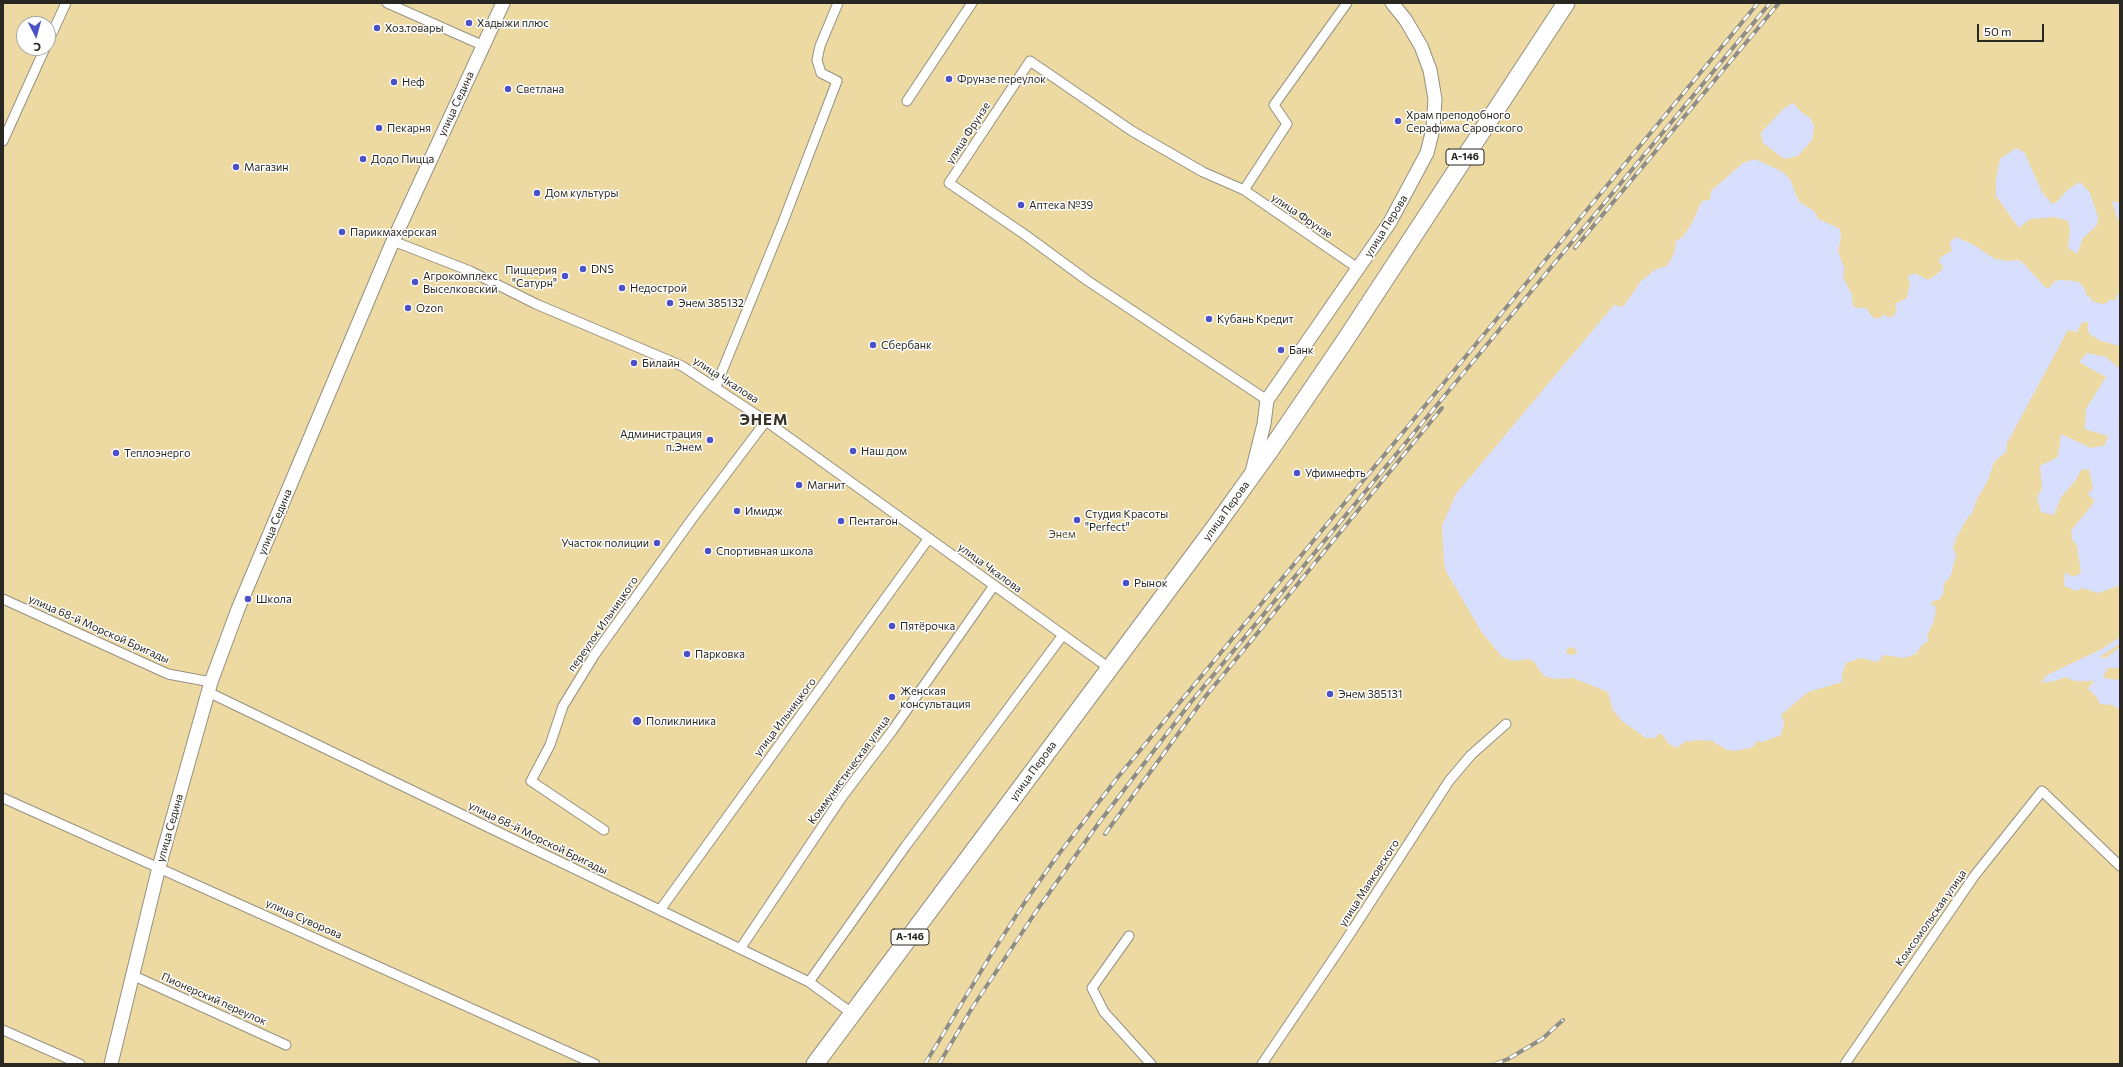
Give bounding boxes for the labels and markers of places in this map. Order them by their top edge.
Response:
place label: Хадыжи плюс [477,16,549,30]
marker: Хадыжи плюс [464,18,474,28]
place label: Хоз.товары [385,21,443,35]
marker: Хоз.товары [372,23,382,33]
place label: Фрунзе переулок [957,72,1046,86]
marker: Фрунзе переулок [944,74,954,84]
place label: Неф [402,75,425,89]
marker: Неф [389,77,399,87]
place label: Светлана [516,82,564,96]
marker: Светлана [503,84,513,94]
place label: Храм преподобного Серафима Саровского [1406,108,1523,134]
marker: Храм преподобного Серафима Саровского [1393,116,1403,126]
place label: Пекарня [387,121,431,135]
marker: Пекарня [374,123,384,133]
place label: Додо Пицца [371,152,434,166]
marker: Додо Пицца [358,154,368,164]
place label: Магазин [244,160,289,174]
marker: Магазин [231,162,241,172]
place label: Дом культуры [545,186,618,200]
marker: Дом культуры [532,188,542,198]
place label: Аптека №39 [1029,198,1093,212]
marker: Аптека №39 [1016,200,1026,210]
place label: Парикмахерская [350,225,437,239]
marker: Парикмахерская [337,227,347,237]
place label: DNS [591,262,614,276]
place label: Пиццерия "Сатурн" [505,263,557,289]
marker: DNS [578,264,588,274]
place label: Агрокомплекс Выселковский [423,269,498,295]
marker: Пиццерия "Сатурн" [560,271,570,281]
marker: Агрокомплекс Выселковский [410,277,420,287]
place label: Недострой [630,281,687,295]
marker: Недострой [617,283,627,293]
place label: Энем 385132 [678,296,744,310]
marker: Энем 385132 [665,298,675,308]
place label: Ozon [416,301,443,315]
marker: Ozon [403,303,413,313]
place label: Кубань Кредит [1217,312,1294,326]
marker: Кубань Кредит [1204,314,1214,324]
place label: Сбербанк [881,338,932,352]
marker: Сбербанк [868,340,878,350]
place label: Банк [1289,343,1314,357]
marker: Банк [1276,345,1286,355]
place label: Билайн [642,356,680,370]
marker: Билайн [629,358,639,368]
place label: Администрация п.Энем [620,427,702,453]
marker: Администрация п.Энем [705,435,715,445]
place label: Наш дом [861,444,907,458]
place label: Теплоэнерго [124,446,191,460]
marker: Наш дом [848,446,858,456]
marker: Теплоэнерго [111,448,121,458]
place label: Уфимнефть [1305,466,1366,480]
marker: Уфимнефть [1292,468,1302,478]
place label: Магнит [807,478,846,492]
marker: Магнит [794,480,804,490]
place label: Имидж [745,504,783,518]
marker: Имидж [732,506,742,516]
place label: Студия Красоты "Perfect" [1085,507,1168,533]
place label: Пентагон [849,514,898,528]
marker: Студия Красоты "Perfect" [1072,515,1082,525]
marker: Пентагон [836,516,846,526]
place label: Участок полиции [561,536,649,550]
marker: Участок полиции [652,538,662,548]
place label: Спортивная школа [716,544,813,558]
marker: Спортивная школа [703,546,713,556]
place label: Рынок [1134,576,1168,590]
marker: Рынок [1121,578,1131,588]
place label: Школа [256,592,292,606]
marker: Школа [243,594,253,604]
place label: Пятёрочка [900,619,955,633]
marker: Пятёрочка [887,621,897,631]
place label: Парковка [695,647,745,661]
marker: Парковка [682,649,692,659]
place label: Женская консультация [900,684,970,710]
place label: Энем 385131 [1338,687,1403,701]
marker: Энем 385131 [1325,689,1335,699]
marker: Женская консультация [887,692,897,702]
place label: Поликлиника [646,714,716,728]
marker: Поликлиника [631,715,643,727]

